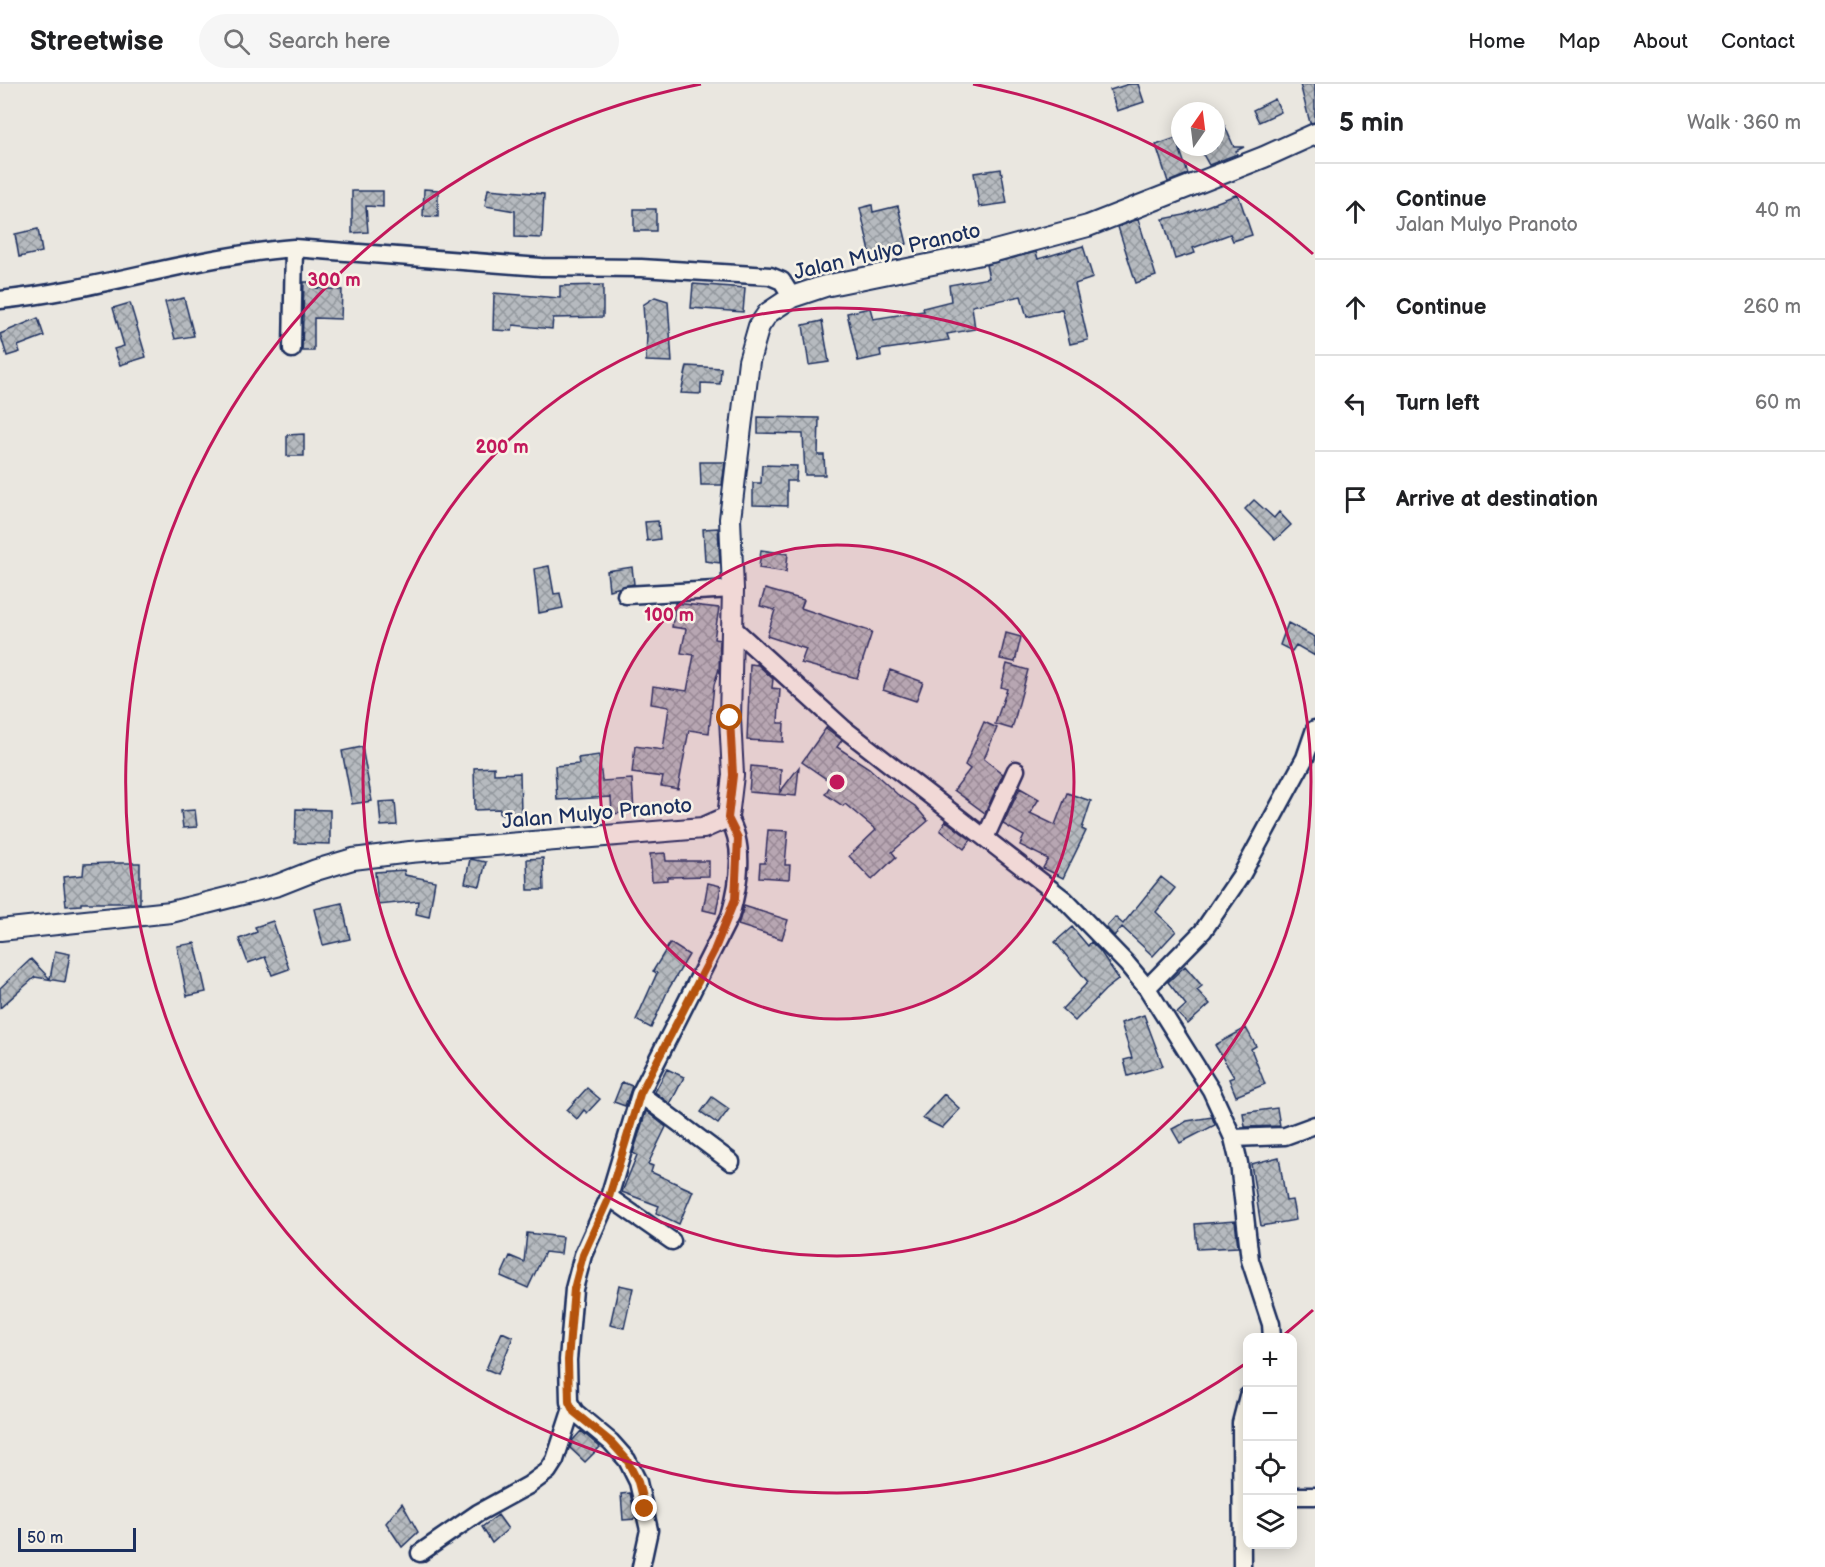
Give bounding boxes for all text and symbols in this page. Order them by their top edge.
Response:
search box [199,14,619,68]
text: Streetwise [30,25,163,58]
icon: search [220,25,253,58]
text: Search here [268,28,390,55]
text: Home [1468,29,1525,54]
text: Map [1558,29,1600,54]
text: About [1633,29,1688,54]
text: Contact [1721,29,1795,54]
north arrow [1171,102,1225,156]
text: 5 min [1339,108,1404,139]
text: Walk · 360 m [1687,111,1801,135]
text: Continue [1396,186,1486,213]
icon: ahead [1339,195,1372,228]
text: 40 m [1755,199,1801,223]
text: Jalan Mulyo Pranoto [1396,213,1578,237]
street label: Jalan Mulyo Pranoto [791,218,983,285]
text: 300 m [307,270,361,291]
icon: ahead [1339,291,1372,324]
text: Continue [1396,294,1486,321]
text: 260 m [1743,295,1801,319]
icon: left [1339,387,1372,420]
text: Turn left [1396,390,1480,417]
text: 60 m [1755,391,1801,415]
text: 200 m [475,437,529,458]
icon: arrive [1339,483,1372,516]
text: Arrive at destination [1396,486,1598,513]
text: 100 m [644,605,694,626]
route start [716,704,742,730]
centre of rings [827,772,847,792]
street label: Jalan Mulyo Pranoto [501,793,693,834]
map controls [1243,1333,1297,1549]
button: + [1243,1333,1297,1387]
button: − [1243,1387,1297,1441]
button: locate [1243,1441,1297,1495]
route end [631,1495,657,1521]
button: layers [1243,1495,1297,1549]
scale bar [18,1525,136,1552]
text: 50 m [27,1529,63,1548]

